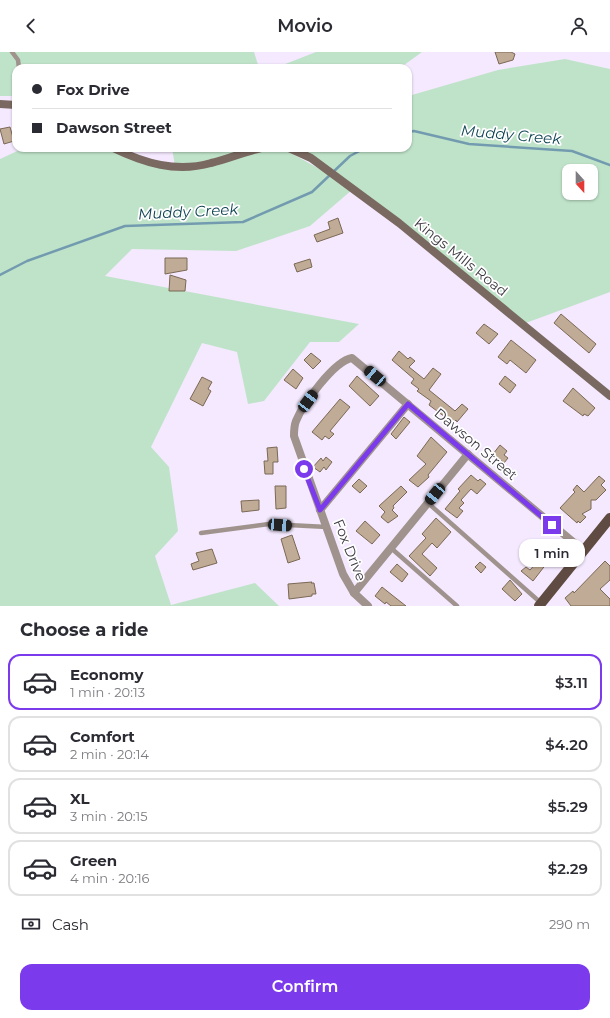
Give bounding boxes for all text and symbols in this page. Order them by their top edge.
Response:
icon: back [20,15,42,37]
text: Movio [277,15,333,37]
icon: person [568,15,590,37]
text: Fox Drive [56,80,130,99]
text: Dawson Street [56,118,172,137]
water label: Muddy Creek [460,121,563,148]
north arrow [562,164,598,200]
map controls [562,164,598,200]
water label: Muddy Creek [137,199,240,224]
street label: Kings Mills Road [411,214,511,300]
car [362,364,388,388]
car [296,388,320,414]
street label: Dawson Street [431,404,521,484]
route start [295,460,313,478]
car [423,481,447,507]
route end [543,516,561,534]
street label: Fox Drive [329,517,371,583]
car [268,518,292,532]
callout: 1 min [519,539,585,567]
text: 1 min [535,545,569,561]
text: Choose a ride [20,619,148,641]
icon: car [22,664,58,700]
text: Economy [70,665,143,684]
text: $3.11 [555,673,588,692]
text: 1 min · 20:13 [70,684,145,700]
icon: car [22,726,58,762]
text: Comfort [70,727,135,746]
text: $4.20 [545,735,588,754]
text: 2 min · 20:14 [70,746,149,762]
icon: car [22,788,58,824]
text: XL [70,789,89,808]
text: $5.29 [548,797,588,816]
text: 3 min · 20:15 [70,808,148,824]
icon: car [22,850,58,886]
text: Green [70,851,117,870]
text: $2.29 [548,859,588,878]
text: 4 min · 20:16 [70,870,150,886]
icon: cash [20,913,42,935]
text: Cash [52,915,89,934]
text: 290 m [549,916,590,932]
button: Confirm [20,964,590,1010]

